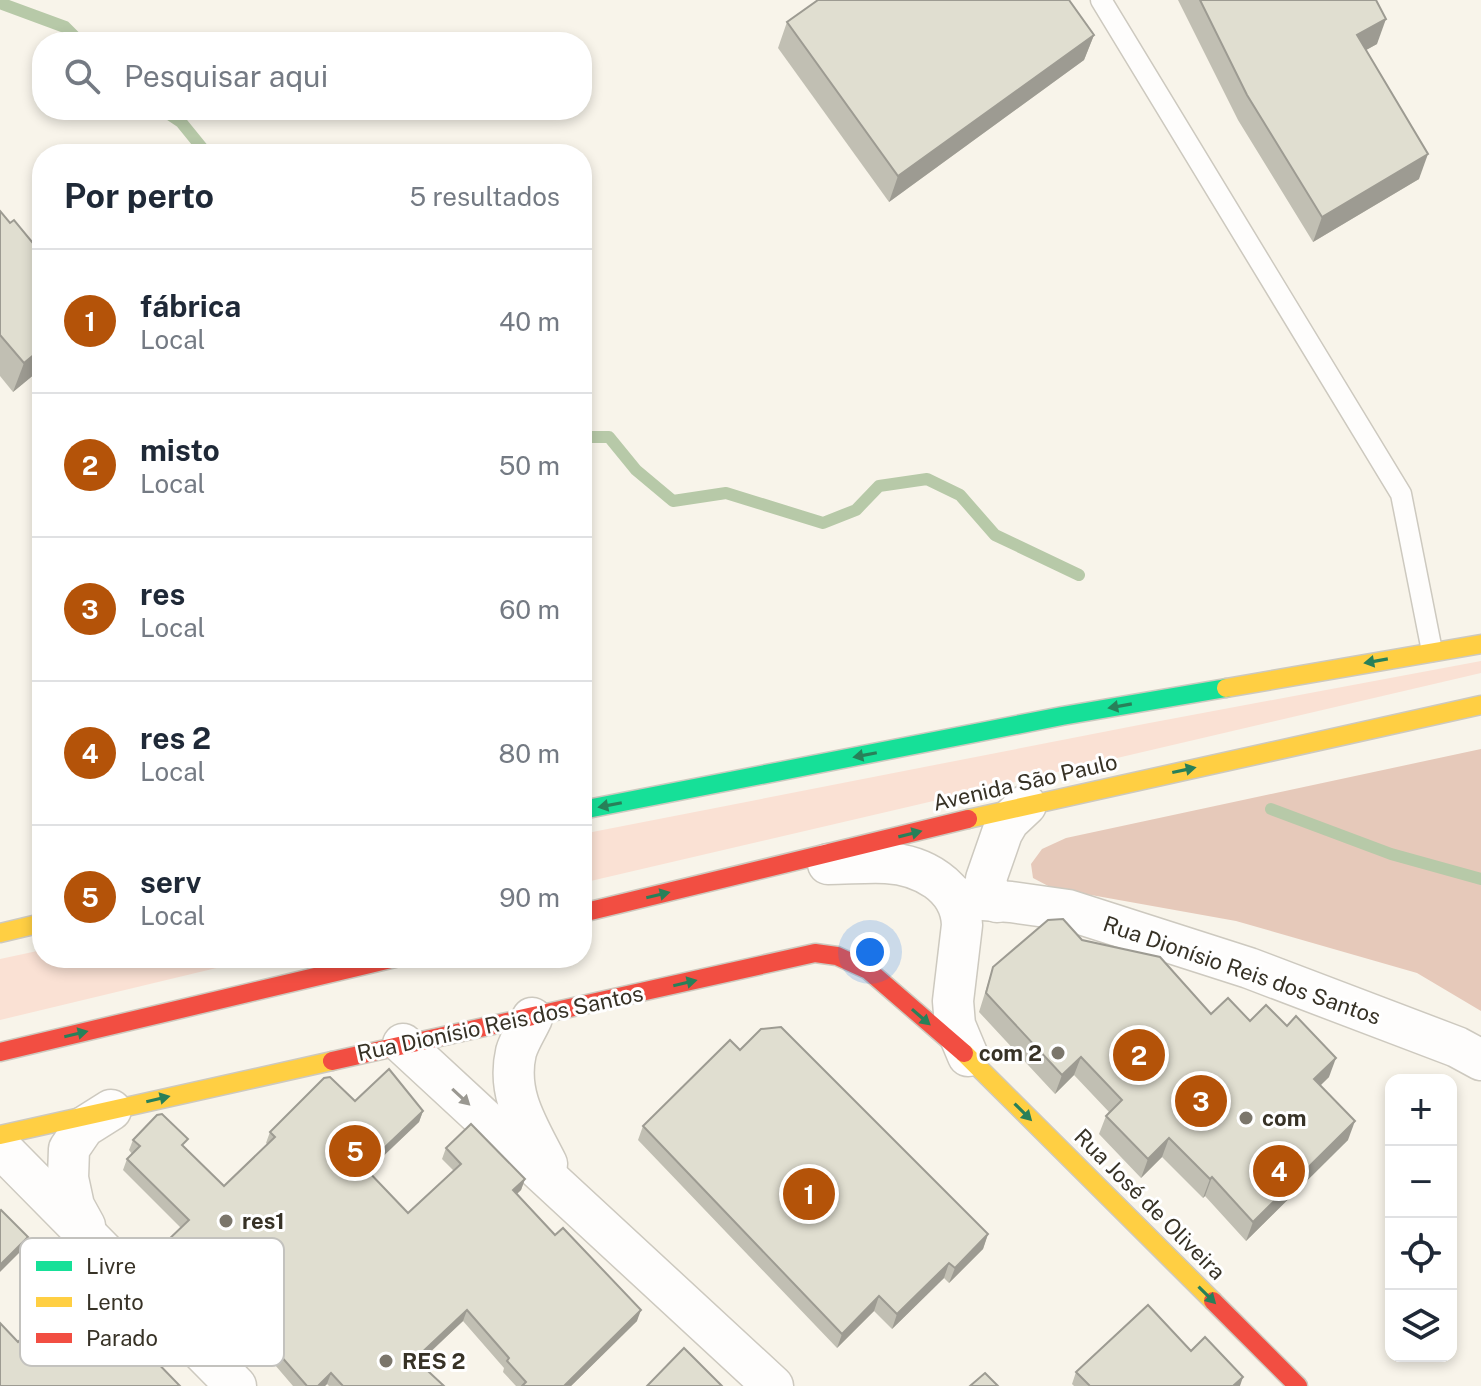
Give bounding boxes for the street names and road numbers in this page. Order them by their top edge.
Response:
street label: Avenida São Paulo [930,748,1120,816]
street label: Rua Dionísio Reis dos Santos [1100,910,1384,1030]
street label: Rua Dionísio Reis dos Santos [355,980,645,1066]
street label: Rua José de Oliveira [1069,1123,1231,1285]

